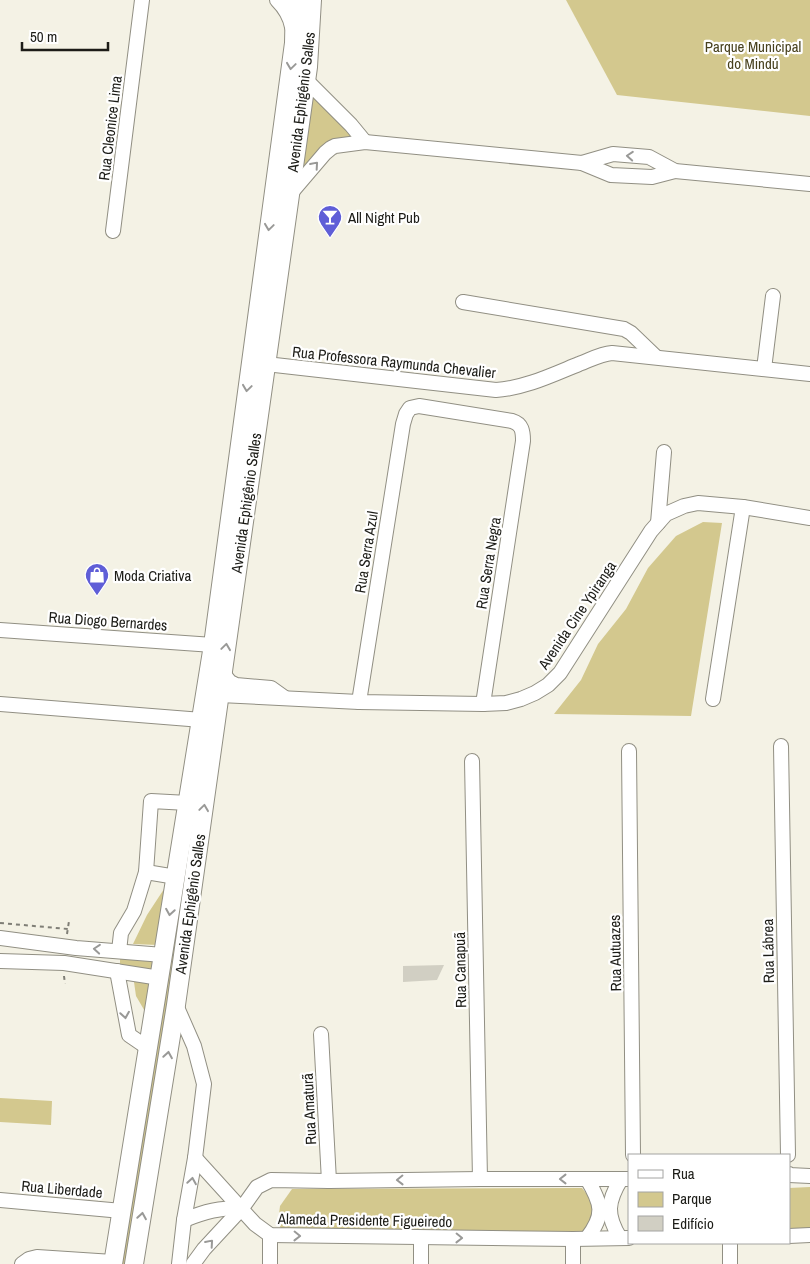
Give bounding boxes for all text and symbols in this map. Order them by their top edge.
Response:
scale bar [22,20,109,52]
text: 50 m [30,26,57,47]
street label: Avenida Ephigênio Salles [282,31,320,174]
park label: Parque Municipal do Mindú [705,36,801,74]
one-way arrow [286,62,296,70]
street label: Rua Cleonice Lima [93,74,127,182]
one-way arrow [626,150,634,161]
one-way arrow [309,162,318,171]
bar icon: All Night Pub [317,204,343,238]
place label: All Night Pub [347,207,420,228]
one-way arrow [264,223,275,231]
street label: Rua Professora Raymunda Chevalier [291,341,497,383]
one-way arrow [242,384,253,392]
street label: Avenida Ephigênio Salles [226,432,266,575]
street label: Rua Serra Azul [349,509,383,595]
street label: Rua Serra Negra [470,515,506,611]
street label: Avenida Cine Ypiranga [532,557,621,674]
shop icon: Moda Criativa [84,562,110,596]
place label: Moda Criativa [114,565,191,586]
street label: Rua Diogo Bernardes [48,606,168,636]
one-way arrow [220,643,231,651]
one-way arrow [198,804,209,812]
street label: Avenida Ephigênio Salles [170,833,210,976]
one-way arrow [166,908,176,917]
street label: Rua Autuazes [604,915,626,991]
street label: Rua Lábrea [757,919,779,983]
street label: Rua Canapuã [449,932,471,1008]
one-way arrow [93,944,101,955]
one-way arrow [120,1010,130,1019]
one-way arrow [162,1051,172,1060]
street label: Rua Amaturã [297,1072,321,1145]
legend [628,1154,790,1244]
text: Rua [672,1163,695,1184]
one-way arrow [558,1174,566,1184]
street label: Rua Liberdade [21,1175,104,1203]
one-way arrow [396,1175,404,1185]
one-way arrow [186,1177,197,1185]
text: Parque [672,1188,712,1209]
street label: Alameda Presidente Figueiredo [277,1208,453,1232]
one-way arrow [136,1212,146,1220]
text: Edifício [672,1213,714,1234]
one-way arrow [294,1231,301,1241]
one-way arrow [456,1233,464,1243]
one-way arrow [204,1239,213,1248]

